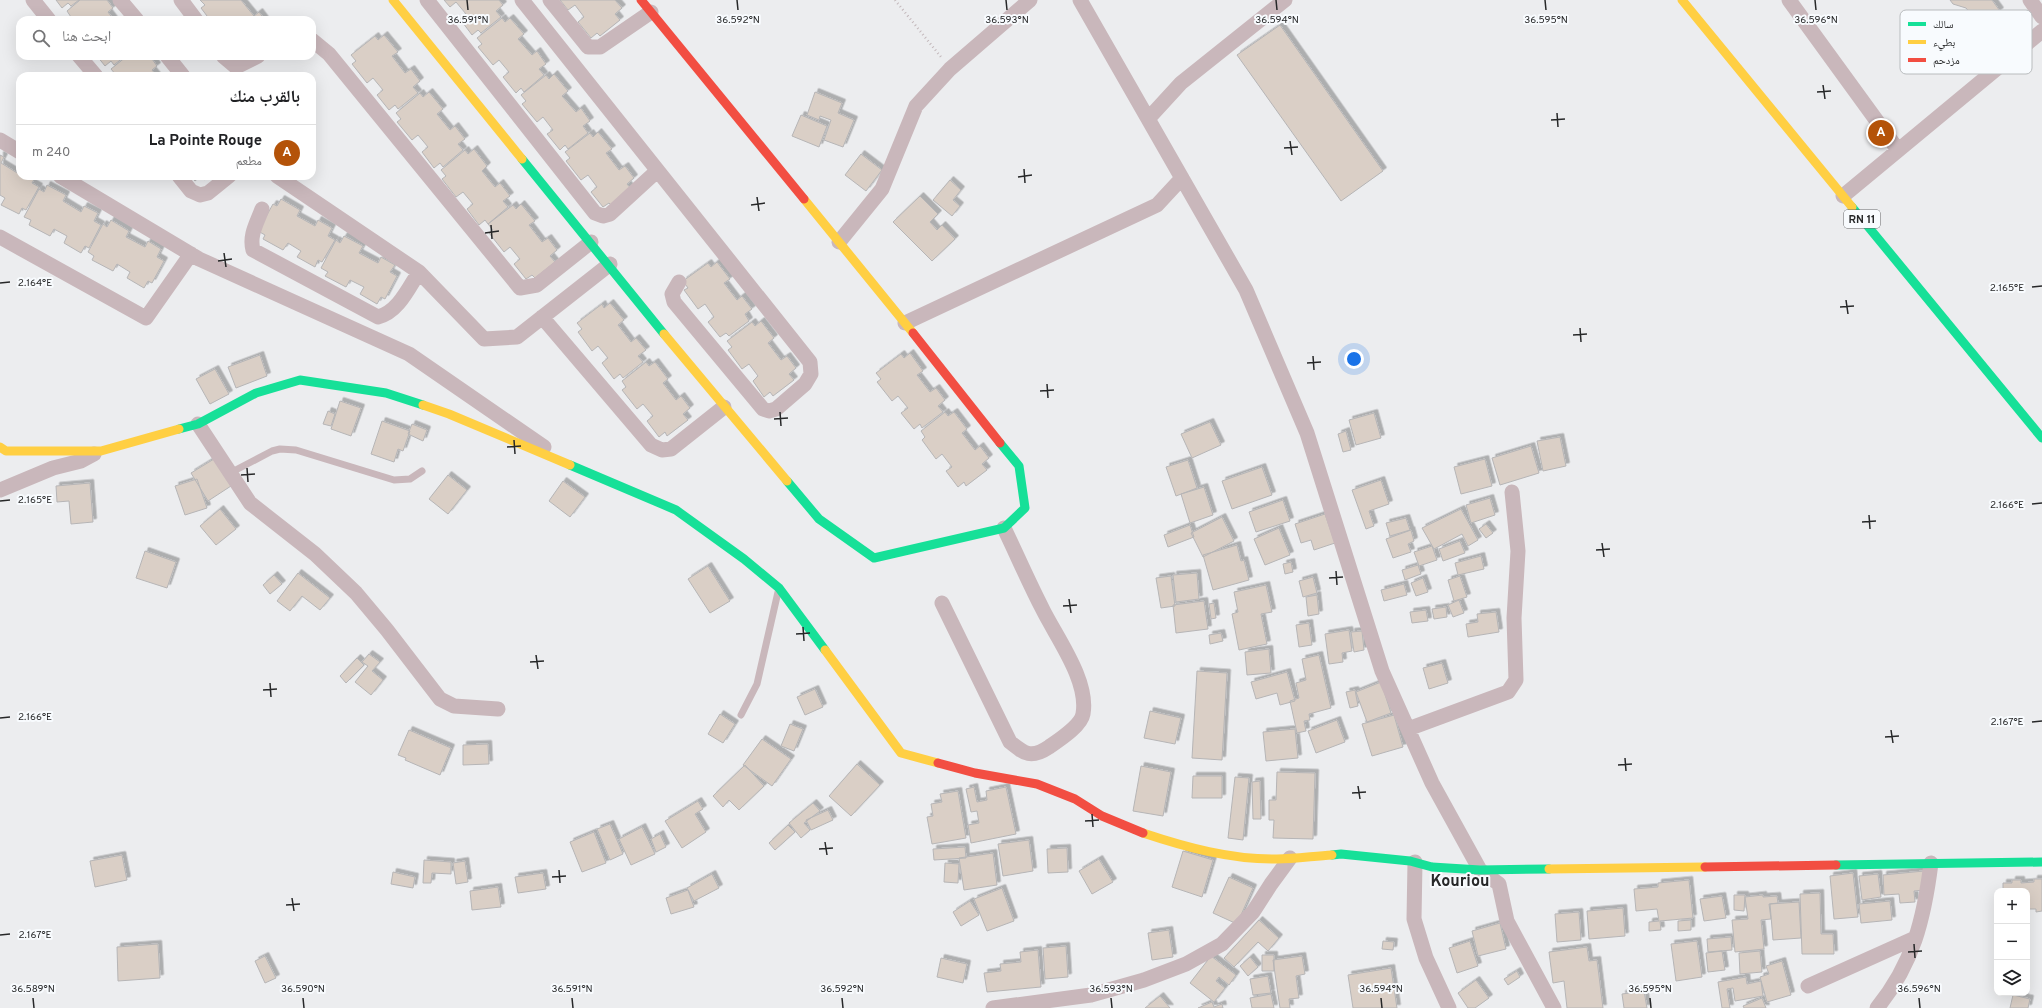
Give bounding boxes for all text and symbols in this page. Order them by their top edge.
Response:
legend [1900,10,2032,74]
text: 36.591°N [447,14,489,27]
text: 36.592°N [716,14,760,27]
text: 36.593°N [985,14,1029,27]
text: 36.594°N [1255,14,1299,27]
text: 36.595°N [1524,14,1568,27]
text: 36.596°N [1794,14,1838,27]
search box [16,16,316,60]
text: سالك [1933,18,1953,32]
icon: search [30,27,52,49]
text: ابحث هنا [62,28,111,47]
text: بطيء [1933,36,1955,51]
text: مزدحم [1933,54,1960,68]
text: بالقرب منك [229,87,300,109]
pin: A [1868,118,1894,148]
text: La Pointe Rouge [149,132,262,151]
text: 240 m [32,145,70,161]
text: A [282,145,292,161]
text: مطعم [236,154,262,170]
road number: RN 11 [1844,210,1880,228]
text: 2.164°E [18,277,52,290]
text: 2.165°E [1990,282,2024,295]
your location [1344,349,1364,369]
text: 2.165°E [18,494,52,507]
text: 2.166°E [1990,499,2024,512]
text: 2.166°E [18,711,52,724]
text: 2.167°E [1990,716,2024,729]
district label: Kouriou [1431,872,1489,892]
map controls [1994,888,2030,996]
button: + [1994,888,2030,924]
button: − [1994,924,2030,960]
text: 2.167°E [18,929,52,942]
button: layers [1994,960,2030,996]
text: 36.589°N [11,983,55,996]
text: 36.590°N [281,983,325,996]
text: 36.591°N [551,983,593,996]
text: 36.592°N [820,983,864,996]
text: 36.593°N [1089,983,1133,996]
text: 36.594°N [1359,983,1403,996]
text: 36.595°N [1628,983,1672,996]
text: 36.596°N [1897,983,1941,996]

